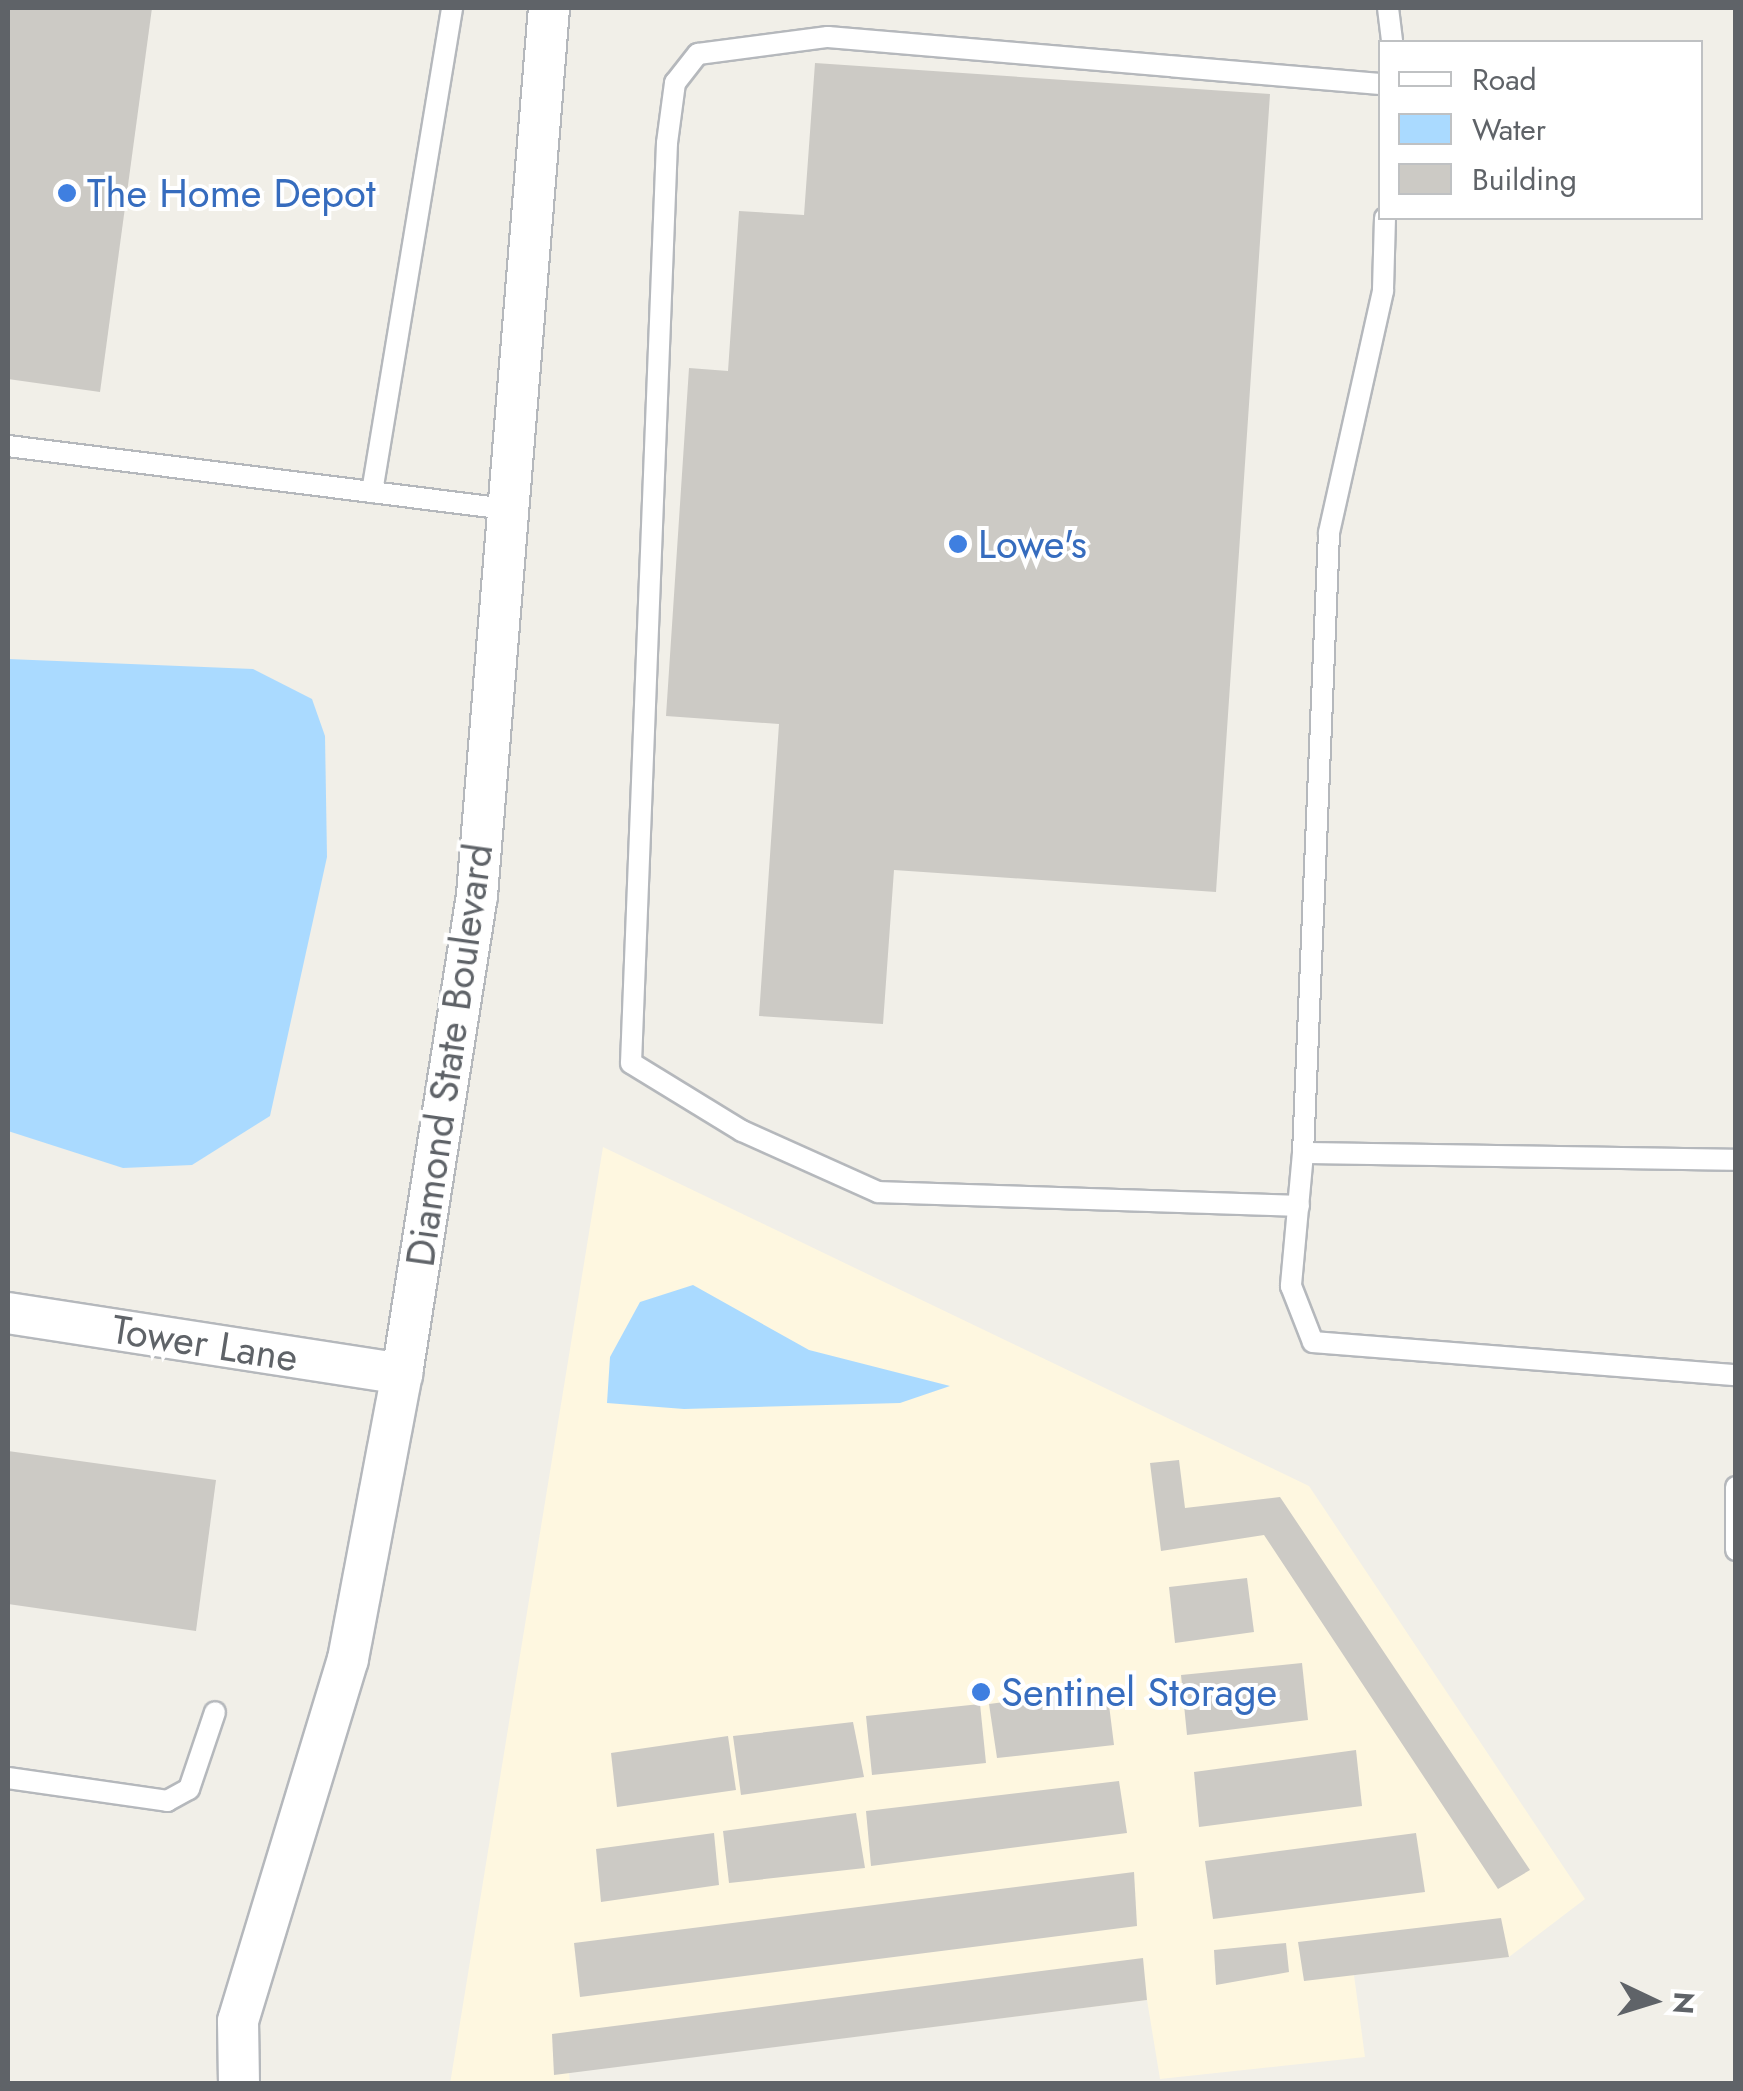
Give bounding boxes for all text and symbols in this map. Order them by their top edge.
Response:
legend [1378,40,1703,220]
text: Road [1472,58,1537,101]
text: Water [1472,108,1546,151]
text: Building [1472,158,1577,201]
place label: The Home Depot [87,169,375,217]
marker: The Home Depot [56,182,78,204]
place label: Lowe's [978,520,1087,568]
marker: Lowe's [947,533,969,555]
street label: Diamond State Boulevard [396,841,502,1269]
street label: Tower Lane [109,1305,301,1381]
place label: Sentinel Storage [1001,1668,1277,1716]
marker: Sentinel Storage [970,1681,992,1703]
north arrow [1603,1951,1703,2051]
text: N [1662,1991,1705,2016]

